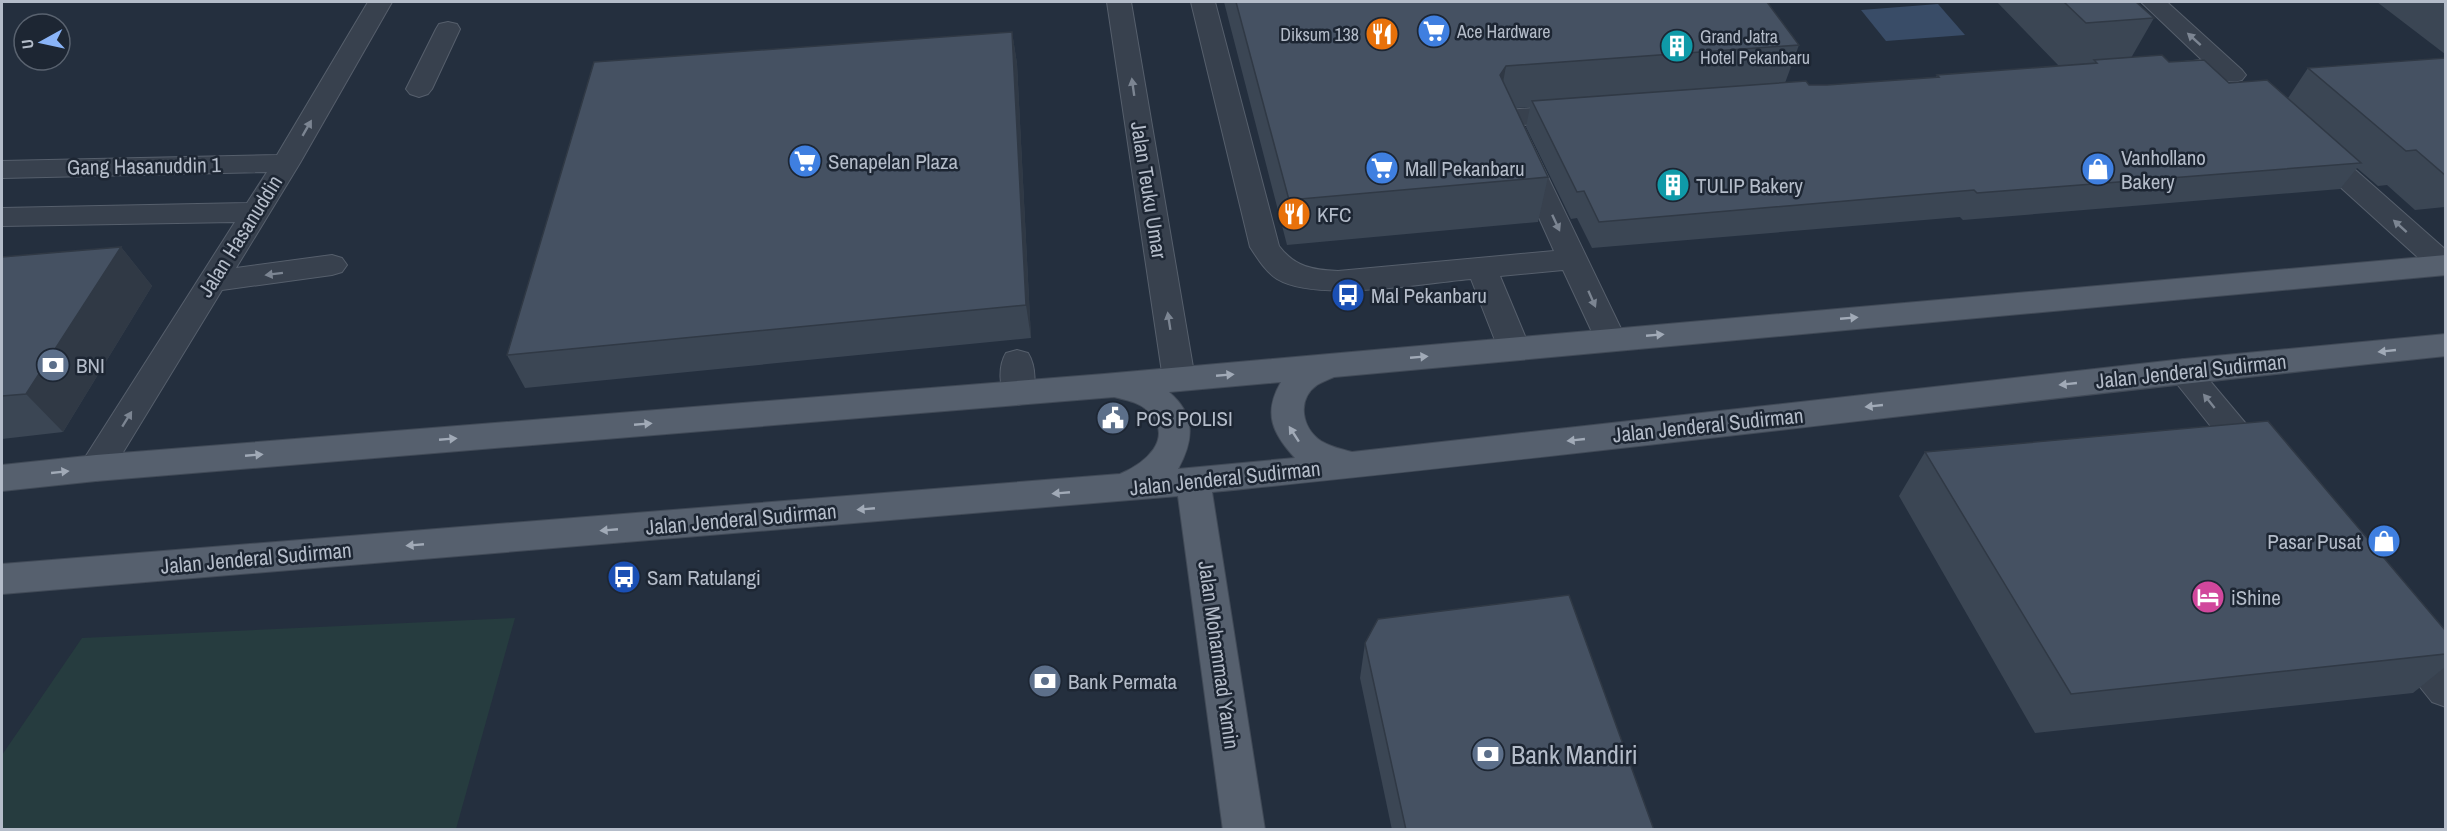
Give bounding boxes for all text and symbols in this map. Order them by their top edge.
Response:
north arrow [12,12,72,72]
supermarket icon: Ace Hardware [1416,13,1452,49]
restaurant icon: Diksum 138 [1364,16,1400,52]
place label: Ace Hardware [1456,19,1551,44]
place label: Diksum 138 [1280,22,1359,47]
place label: Grand Jatra Hotel Pekanbaru [1700,24,1810,70]
building icon: Grand Jatra Hotel Pekanbaru [1659,28,1695,64]
one-way arrow [2187,33,2202,46]
text: U [16,38,39,50]
one-way arrow [1128,77,1137,96]
street label: Jalan Teuku Umar [1124,119,1174,261]
one-way arrow [301,120,312,136]
supermarket icon: Senapelan Plaza [787,143,823,179]
place label: Vanhollano Bakery [2121,143,2206,196]
place label: Senapelan Plaza [828,147,959,176]
street label: Gang Hasanuddin 1 [67,150,222,182]
supermarket icon: Mall Pekanbaru [1364,150,1400,186]
shop icon: Vanhollano Bakery [2080,151,2116,187]
place label: Mall Pekanbaru [1405,154,1525,183]
building icon: TULIP Bakery [1655,167,1691,203]
street label: Jalan Hasanuddin [191,169,289,303]
place label: TULIP Bakery [1696,171,1803,200]
restaurant icon: KFC [1276,196,1312,232]
place label: KFC [1317,200,1351,229]
one-way arrow [1552,214,1561,231]
one-way arrow [2393,219,2408,233]
one-way arrow [264,269,283,279]
bus stop icon: Mal Pekanbaru [1330,277,1366,313]
place label: Mal Pekanbaru [1371,281,1487,310]
one-way arrow [1587,291,1597,309]
one-way arrow [1165,312,1174,331]
one-way arrow [1840,313,1859,323]
one-way arrow [1646,330,1665,340]
one-way arrow [2378,346,2397,356]
bank icon: BNI [35,347,71,383]
street label: Jalan Jenderal Sudirman [2094,347,2288,395]
place label: BNI [76,351,105,380]
one-way arrow [1410,352,1429,362]
one-way arrow [1215,370,1234,380]
one-way arrow [2058,379,2077,389]
one-way arrow [2203,394,2216,409]
public building icon: POS POLISI [1095,400,1131,436]
street label: Jalan Jenderal Sudirman [1611,401,1805,449]
one-way arrow [1865,401,1884,411]
place label: POS POLISI [1136,404,1233,433]
one-way arrow [121,411,132,427]
one-way arrow [633,419,652,428]
one-way arrow [1288,425,1299,442]
one-way arrow [439,435,458,444]
one-way arrow [1567,435,1586,445]
one-way arrow [244,450,263,460]
street label: Jalan Jenderal Sudirman [1128,454,1322,502]
one-way arrow [50,467,69,477]
one-way arrow [1051,488,1070,498]
street label: Jalan Jenderal Sudirman [644,496,838,542]
one-way arrow [857,504,876,513]
shop icon: Pasar Pusat [2366,523,2402,559]
one-way arrow [600,525,619,534]
place label: Pasar Pusat [2267,527,2361,556]
street label: Jalan Jenderal Sudirman [159,535,353,581]
one-way arrow [405,541,424,550]
bus stop icon: Sam Ratulangi [606,559,642,595]
street label: Jalan Mohammad Yamin [1191,559,1247,751]
place label: Sam Ratulangi [647,563,761,592]
hotel icon: iShine [2190,579,2226,615]
place label: iShine [2231,583,2281,612]
bank icon: Bank Permata [1027,663,1063,699]
place label: Bank Permata [1068,667,1178,696]
bank icon: Bank Mandiri [1470,736,1506,772]
place label: Bank Mandiri [1511,737,1638,772]

